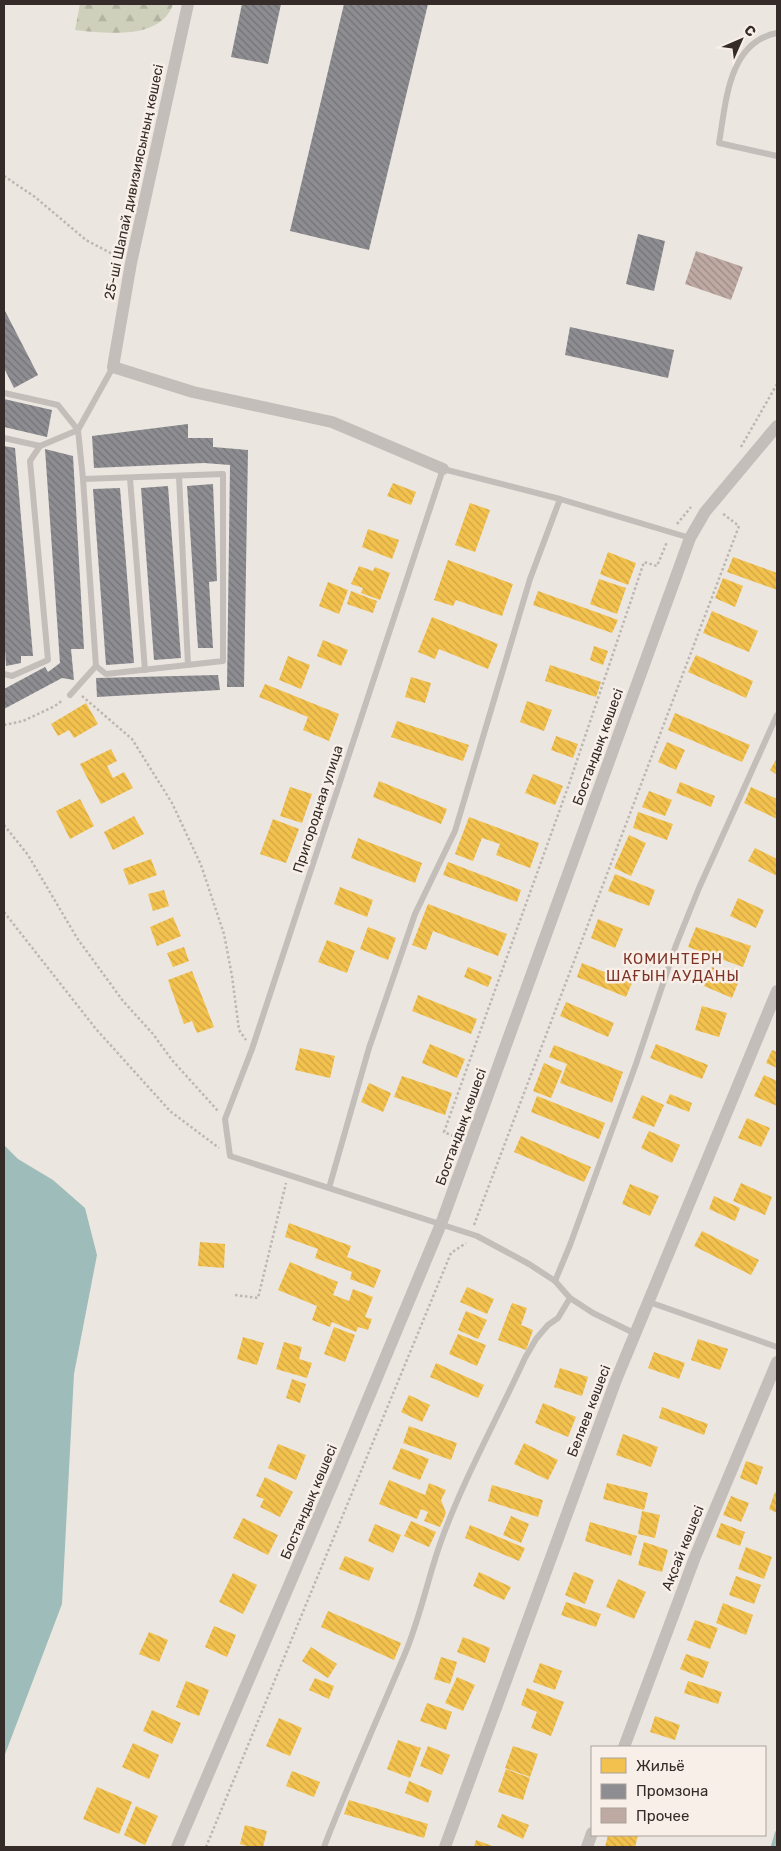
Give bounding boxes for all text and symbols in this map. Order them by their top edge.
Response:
north arrow [716,15,766,65]
text: С [740,22,759,41]
street label: 25-ші Шапай дивизиясының көшесі [101,63,167,301]
street label: Бостандық көшесі [569,686,627,808]
street label: Пригородная улица [289,743,347,875]
district label: КОМИНТЕРН ШАҒЫН АУДАНЫ [606,950,740,985]
street label: Бостандық көшесі [432,1066,490,1188]
street label: Беляев көшесі [564,1363,614,1459]
street label: Бостандық көшесі [277,1442,341,1562]
street label: Ақсай көшесі [658,1503,708,1593]
legend [591,1746,766,1836]
text: Жильё [636,1757,685,1775]
text: Промзона [636,1782,708,1800]
text: Прочее [636,1807,689,1825]

